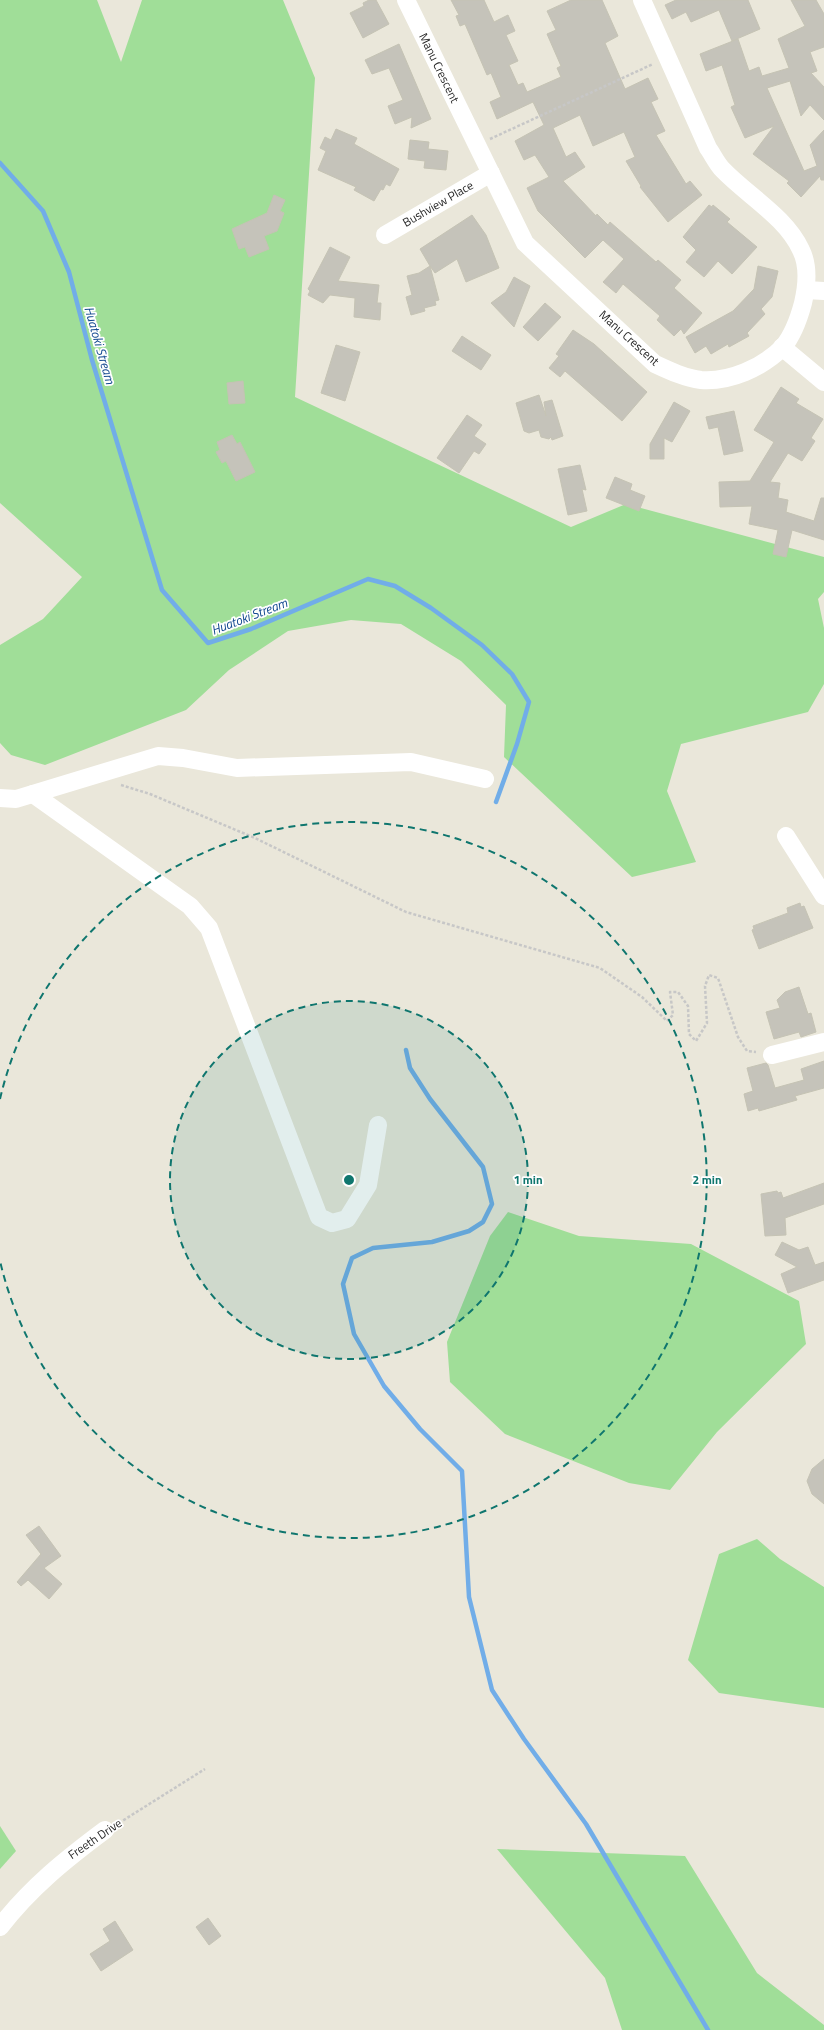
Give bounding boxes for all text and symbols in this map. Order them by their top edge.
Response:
street label: Manu Crescent [414,30,465,107]
street label: Bushview Place [399,176,477,232]
water label: Huatoki Stream [79,304,121,387]
street label: Manu Crescent [595,305,664,370]
water label: Huatoki Stream [208,592,291,640]
text: 1 min [513,1170,543,1189]
text: 2 min [692,1170,722,1189]
centre of rings [342,1173,356,1187]
street label: Freeth Drive [64,1813,126,1864]

